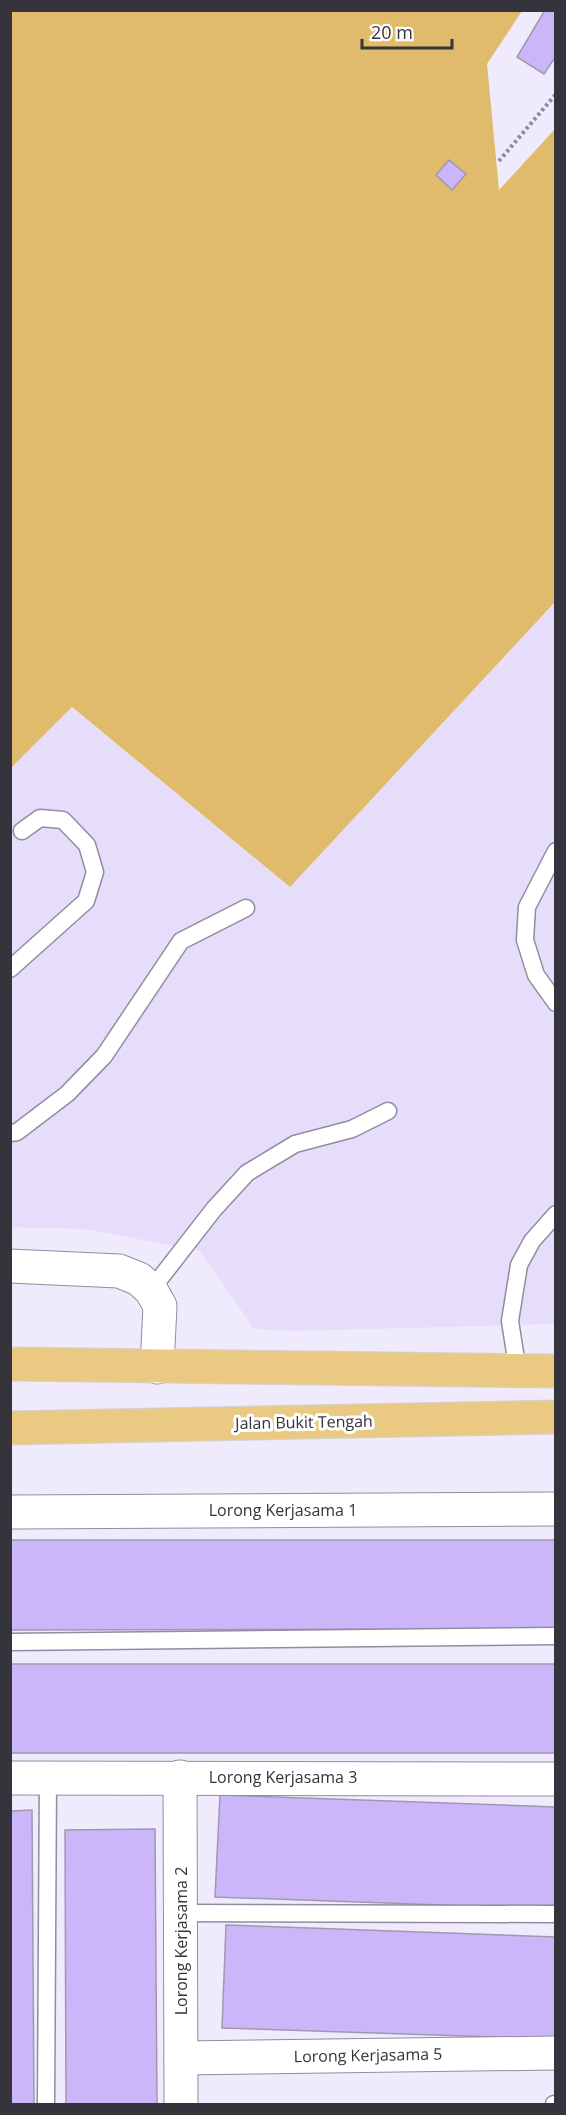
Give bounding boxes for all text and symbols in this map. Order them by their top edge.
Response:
scale bar [362,12,452,50]
text: 20 m [371,20,413,44]
street label: Jalan Bukit Tengah [233,1410,373,1434]
street label: Lorong Kerjasama 1 [209,1499,357,1521]
street label: Lorong Kerjasama 3 [209,1766,357,1788]
street label: Lorong Kerjasama 2 [170,1867,192,2015]
street label: Lorong Kerjasama 5 [294,2043,442,2067]

